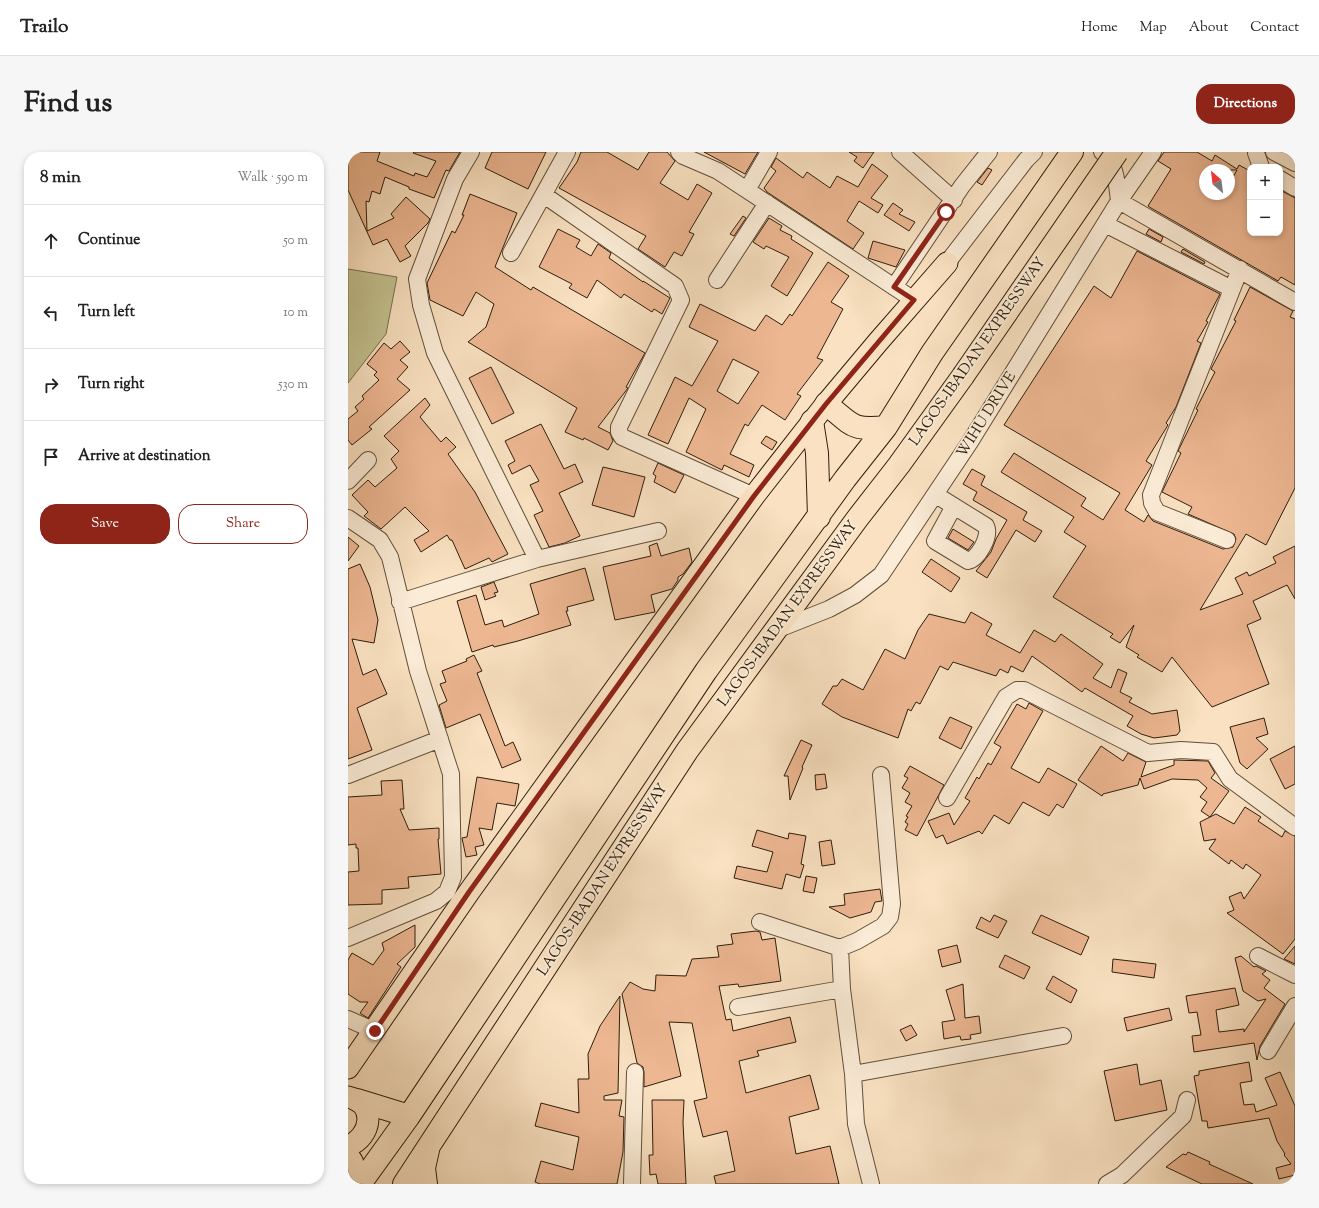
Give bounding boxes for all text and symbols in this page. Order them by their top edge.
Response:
text: Trailo [20,14,68,41]
text: Home [1081,18,1118,38]
text: Map [1140,18,1167,38]
text: About [1189,18,1228,38]
text: Contact [1250,18,1299,38]
text: Find us [24,84,112,124]
button: Directions [1196,84,1295,124]
north arrow [1199,164,1235,200]
map controls [1247,164,1283,236]
button: + [1247,164,1283,200]
text: 8 min [40,166,81,190]
text: Walk · 590 m [238,169,308,187]
button: − [1247,200,1283,236]
route start [937,203,955,221]
icon: ahead [40,230,62,252]
text: Continue [78,230,140,251]
text: 50 m [283,232,308,250]
street label: LAGOS-IBADAN EXPRESSWAY [905,253,1052,450]
icon: left [40,302,62,324]
text: Turn left [78,302,135,323]
text: 10 m [283,304,308,322]
street label: WIHU DRIVE [952,368,1022,462]
icon: right [40,374,62,396]
text: Turn right [78,374,144,395]
text: 530 m [278,376,308,394]
icon: arrive [40,446,62,468]
text: Arrive at destination [78,446,211,467]
button: Save [40,504,170,544]
button: Share [178,504,308,544]
street label: LAGOS-IBADAN EXPRESSWAY [713,516,863,711]
street label: LAGOS-IBADAN EXPRESSWAY [533,779,673,980]
route end [366,1022,384,1040]

